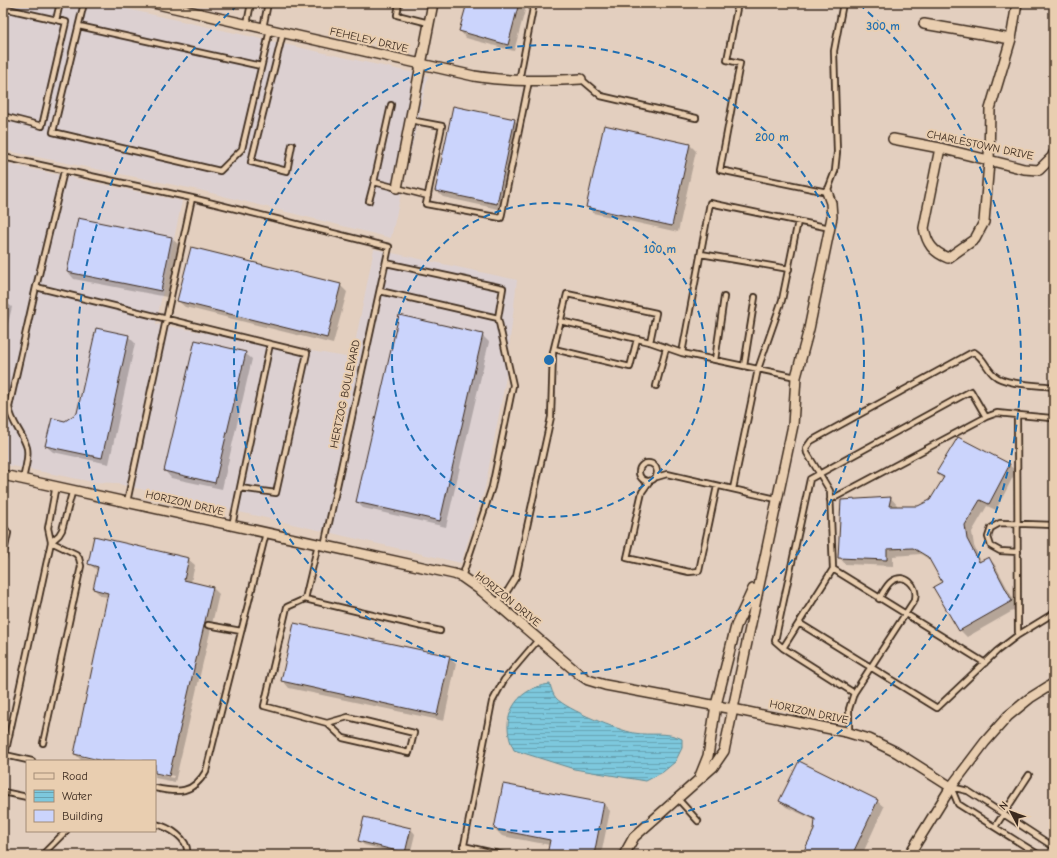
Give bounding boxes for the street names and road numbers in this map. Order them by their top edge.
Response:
street label: FEHELEY DRIVE [328,25,410,55]
street label: CHARLESTOWN DRIVE [926,127,1035,163]
street label: HERTZOG BOULEVARD [327,339,363,449]
street label: HORIZON DRIVE [144,488,226,518]
street label: HORIZON DRIVE [473,569,544,630]
street label: HORIZON DRIVE [768,697,850,727]

